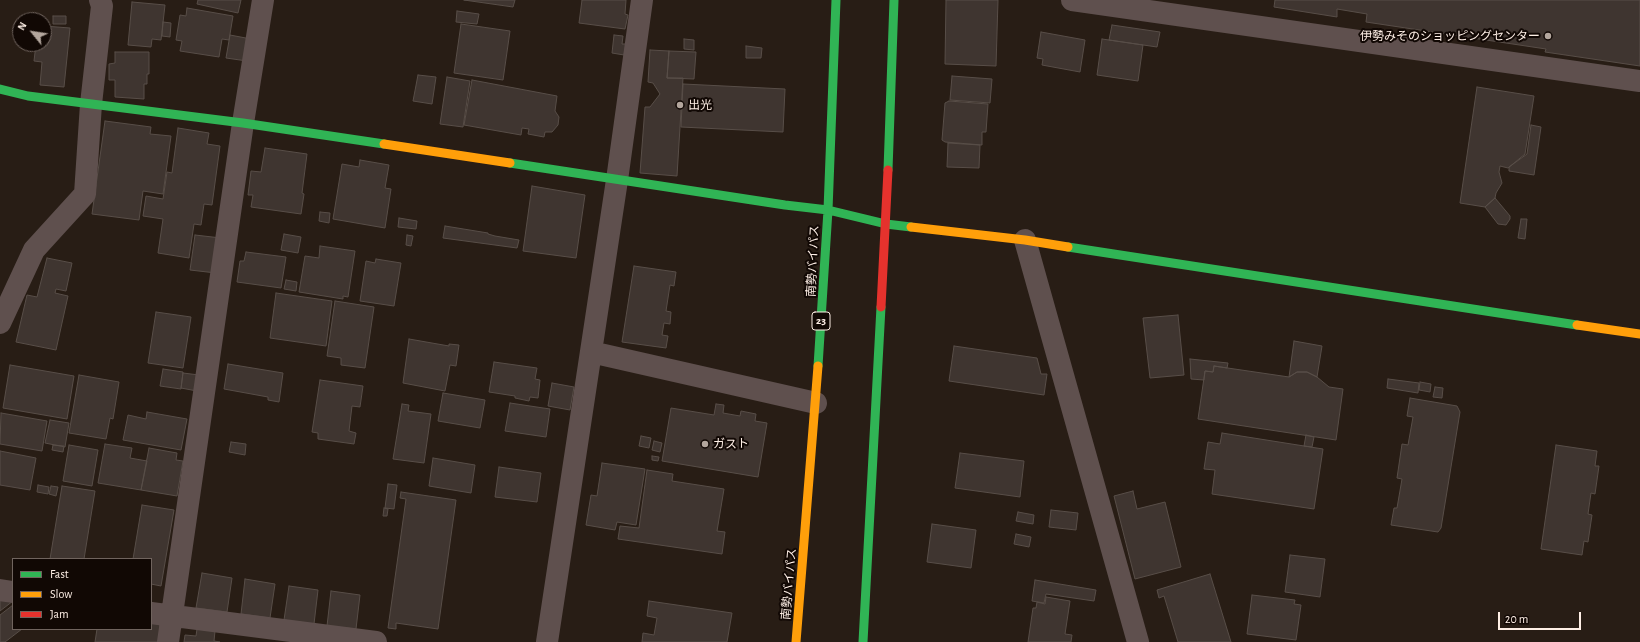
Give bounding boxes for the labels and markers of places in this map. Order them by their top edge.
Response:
place label: 伊勢みそのショッピングセンター [1360,29,1540,43]
marker: 伊勢みそのショッピングセンター [1543,31,1553,41]
place label: 出光 [688,98,712,112]
marker: 出光 [675,100,685,110]
place label: ガスト [713,437,749,451]
marker: ガスト [700,439,710,449]

